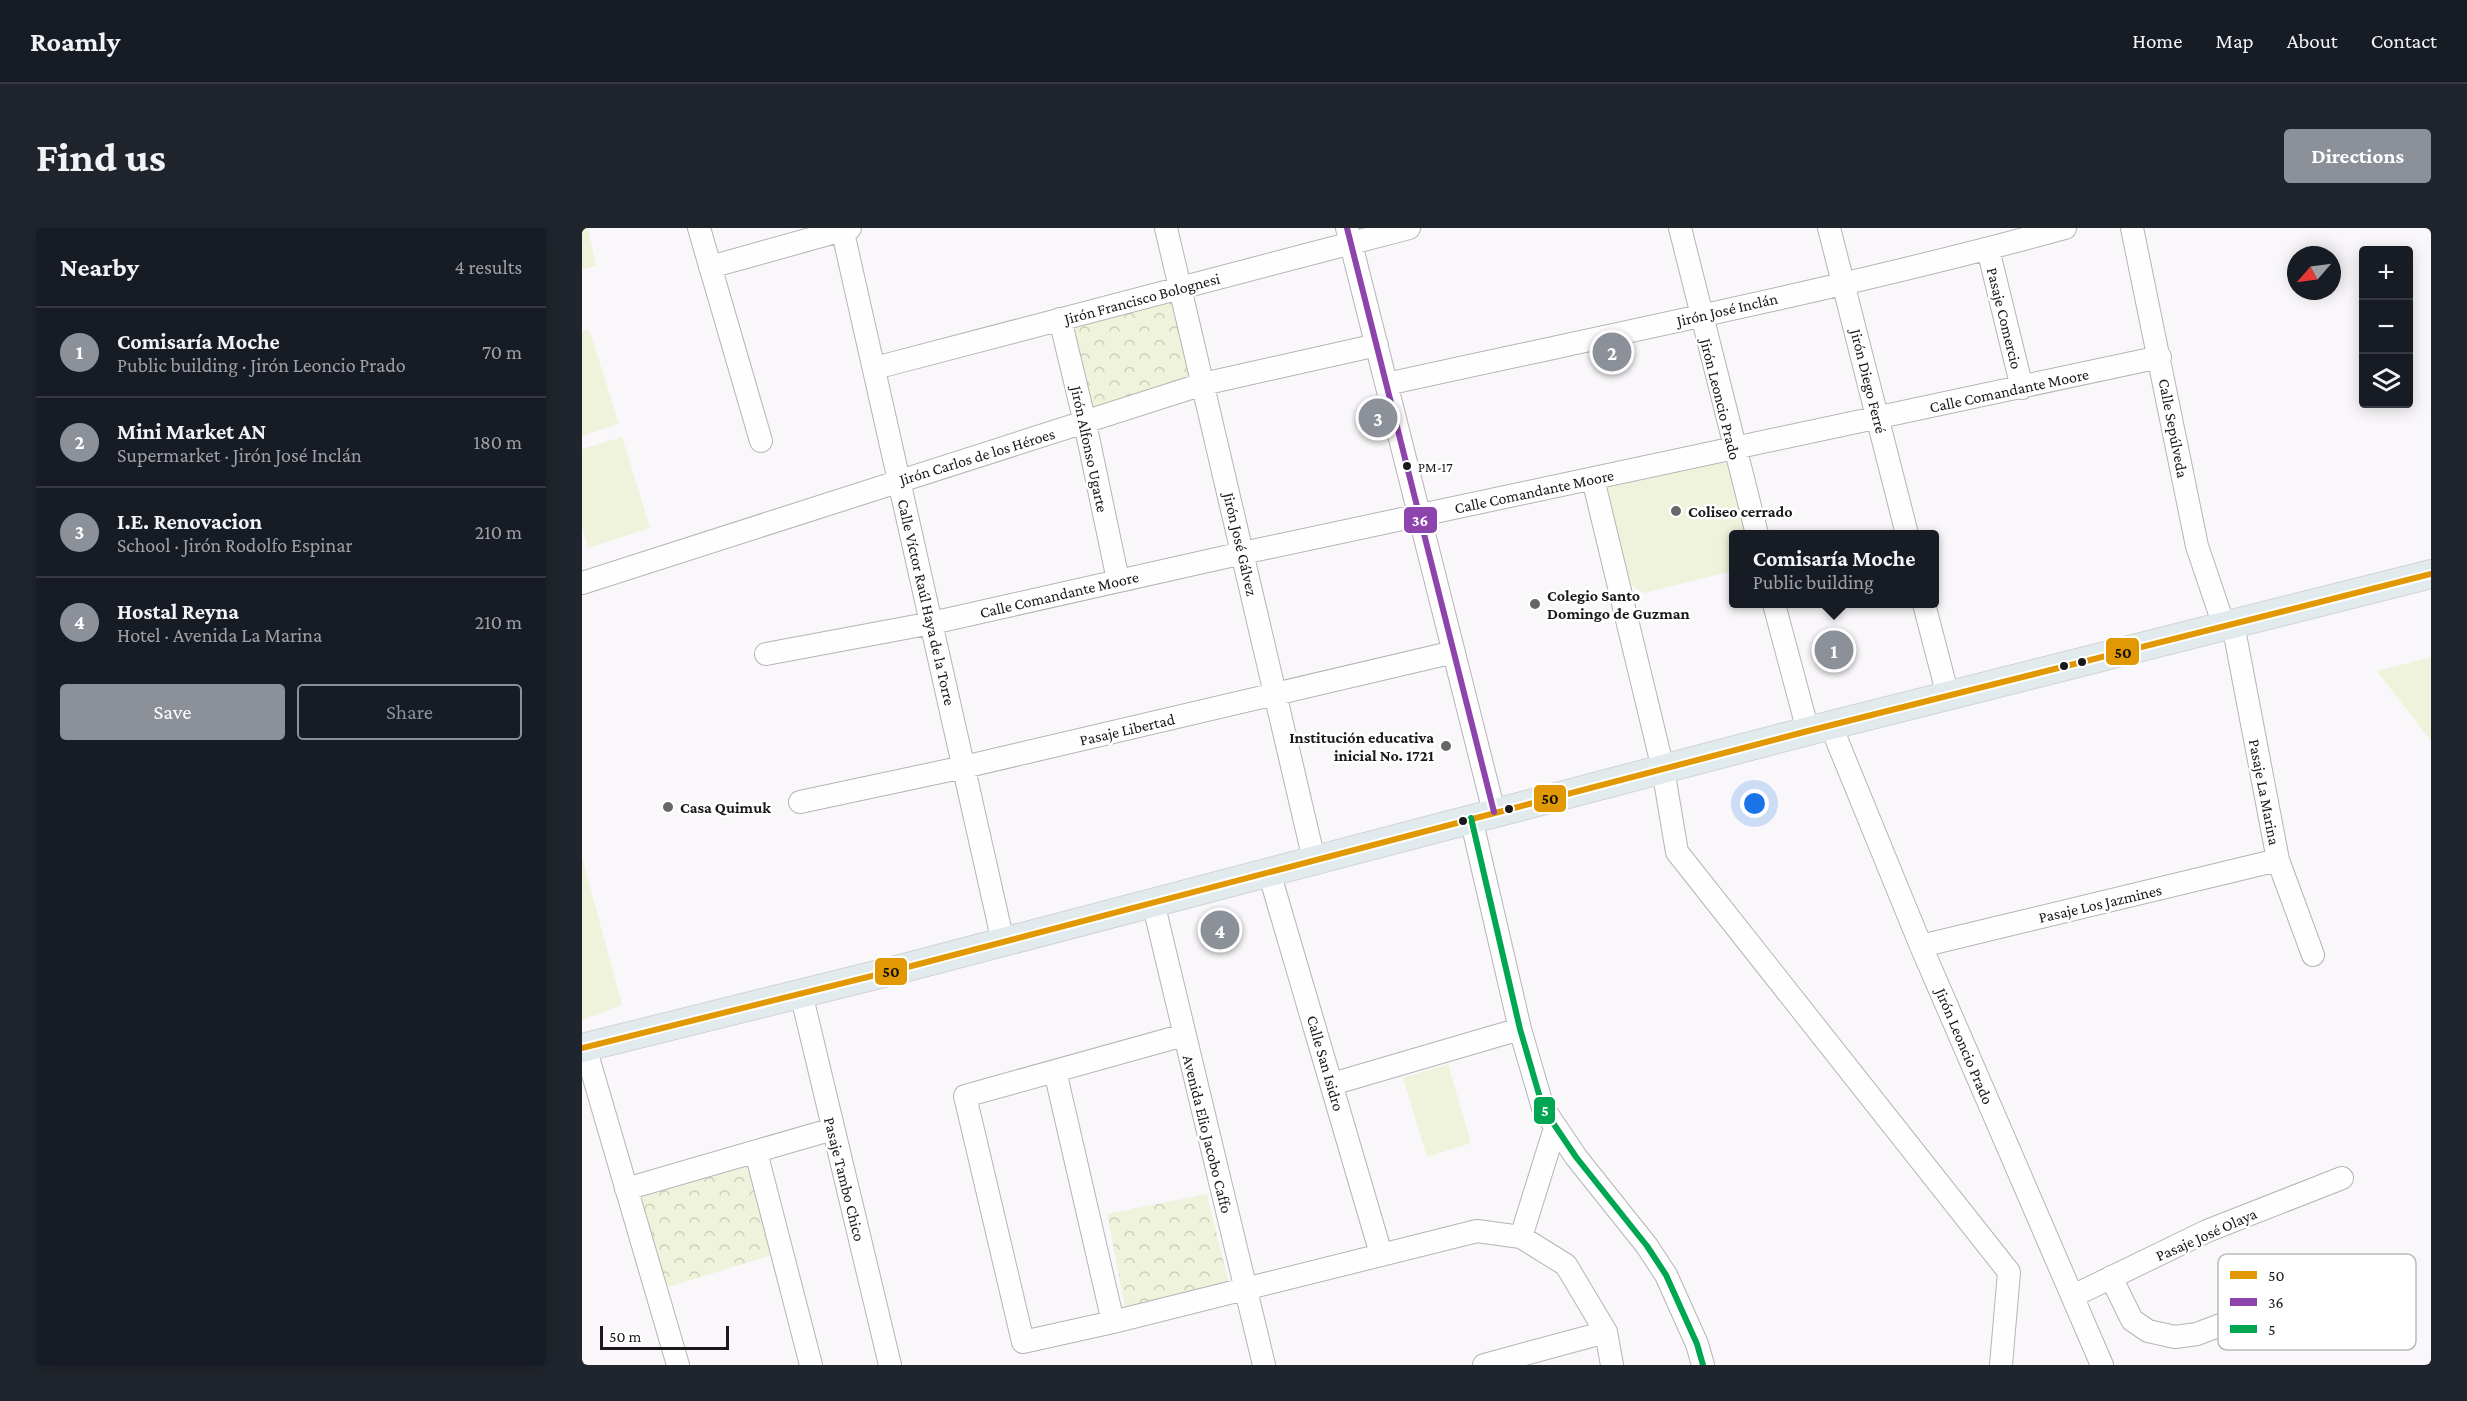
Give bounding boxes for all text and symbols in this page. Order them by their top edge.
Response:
text: Roamly [30,26,120,57]
text: Home [2132,29,2182,53]
text: Map [2215,29,2254,53]
text: About [2287,29,2338,53]
text: Contact [2371,29,2437,53]
button: Directions [2284,129,2431,183]
text: Find us [36,133,166,180]
north arrow [2287,246,2341,300]
map controls [2359,246,2413,408]
button: + [2359,246,2413,300]
text: Nearby [60,253,139,282]
text: 4 results [455,256,522,278]
street label: Pasaje Comercio [1983,266,2025,371]
street label: Jirón Francisco Bolognesi [1061,270,1222,329]
street label: Jirón José Inclán [1673,290,1780,331]
button: − [2359,300,2413,354]
street label: Jirón Diego Ferré [1846,325,1890,435]
text: Comisaría Moche [117,329,280,354]
pin: 2 [1592,330,1632,374]
street label: Jirón Leoncio Prado [1696,335,1744,462]
text: 1 [76,341,83,363]
text: 70 m [482,341,522,363]
text: Public building · Jirón Leoncio Prado [117,354,406,376]
button: layers [2359,354,2413,408]
street label: Calle Comandante Moore [1928,365,2090,416]
street label: Calle Sepúlveda [2155,377,2192,480]
street label: Jirón Alfonso Ugarte [1066,382,1111,514]
pin: 3 [1358,396,1398,441]
text: Mini Market AN [117,419,266,444]
street label: Jirón Carlos de los Héroes [895,425,1057,490]
text: 2 [74,431,85,453]
text: 180 m [473,431,522,453]
text: Supermarket · Jirón José Inclán [117,444,362,466]
place label: PM-17 [1418,459,1453,475]
marker: PM-17 [1401,460,1413,472]
street label: Calle Comandante Moore [1453,466,1615,517]
street label: Jirón José Gálvez [1219,489,1261,598]
street label: Calle Víctor Raúl Haya de la Torre [894,497,959,707]
place label: Coliseo cerrado [1688,503,1793,520]
marker: Coliseo cerrado [1669,504,1683,518]
line badge: 36 [1403,506,1438,534]
text: I.E. Renovacion [117,509,262,534]
text: 36 [1412,512,1428,529]
text: 3 [75,521,84,543]
text: 210 m [475,521,522,543]
popup [1729,530,1939,608]
text: School · Jirón Rodolfo Espinar [117,534,353,556]
text: Comisaría Moche [1753,546,1915,571]
street label: Calle Comandante Moore [978,568,1140,621]
text: Public building [1753,571,1874,593]
place label: Colegio Santo Domingo de Guzman [1547,587,1690,622]
marker: Colegio Santo Domingo de Guzman [1528,597,1542,611]
text: Hostal Reyna [117,599,239,624]
text: 4 [74,611,85,633]
text: 210 m [475,611,522,633]
text: Hotel · Avenida La Marina [117,624,322,646]
pin: 1 [1814,628,1854,672]
line badge: 50 [2105,637,2140,666]
text: 50 [2114,644,2132,661]
unlabelled marker [2076,656,2088,668]
unlabelled marker [2058,660,2070,672]
button: Save [60,684,285,740]
button: Share [297,684,522,740]
street label: Pasaje Libertad [1078,710,1177,750]
place label: Institución educativa inicial No. 1721 [1289,729,1434,764]
street label: Pasaje La Marina [2245,738,2283,847]
marker: Institución educativa inicial No. 1721 [1439,739,1453,753]
line badge: 50 [1533,784,1567,813]
your location [1740,789,1769,818]
text: 50 [1541,790,1559,807]
place label: Casa Quimuk [680,799,771,816]
marker: Casa Quimuk [661,800,675,814]
unlabelled marker [1503,803,1515,815]
unlabelled marker [1457,815,1469,827]
street label: Pasaje Los Jazmines [2037,881,2164,927]
pin: 4 [1200,908,1240,952]
line badge: 50 [874,957,908,986]
text: 50 [882,963,900,980]
street label: Jirón Leoncio Prado [1931,984,1997,1107]
street label: Calle San Isidro [1304,1013,1347,1113]
street label: Avenida Elio Jacobo Caffo [1179,1053,1235,1215]
line badge: 5 [1533,1096,1556,1125]
text: 5 [1541,1102,1549,1119]
street label: Pasaje Tambo Chico [820,1115,868,1243]
street label: Pasaje José Olaya [2153,1204,2260,1265]
legend [2218,1254,2416,1350]
text: 50 [2268,1267,2285,1284]
text: 36 [2268,1294,2284,1311]
text: 5 [2268,1321,2276,1338]
scale bar [600,1323,729,1350]
text: 50 m [609,1328,641,1345]

